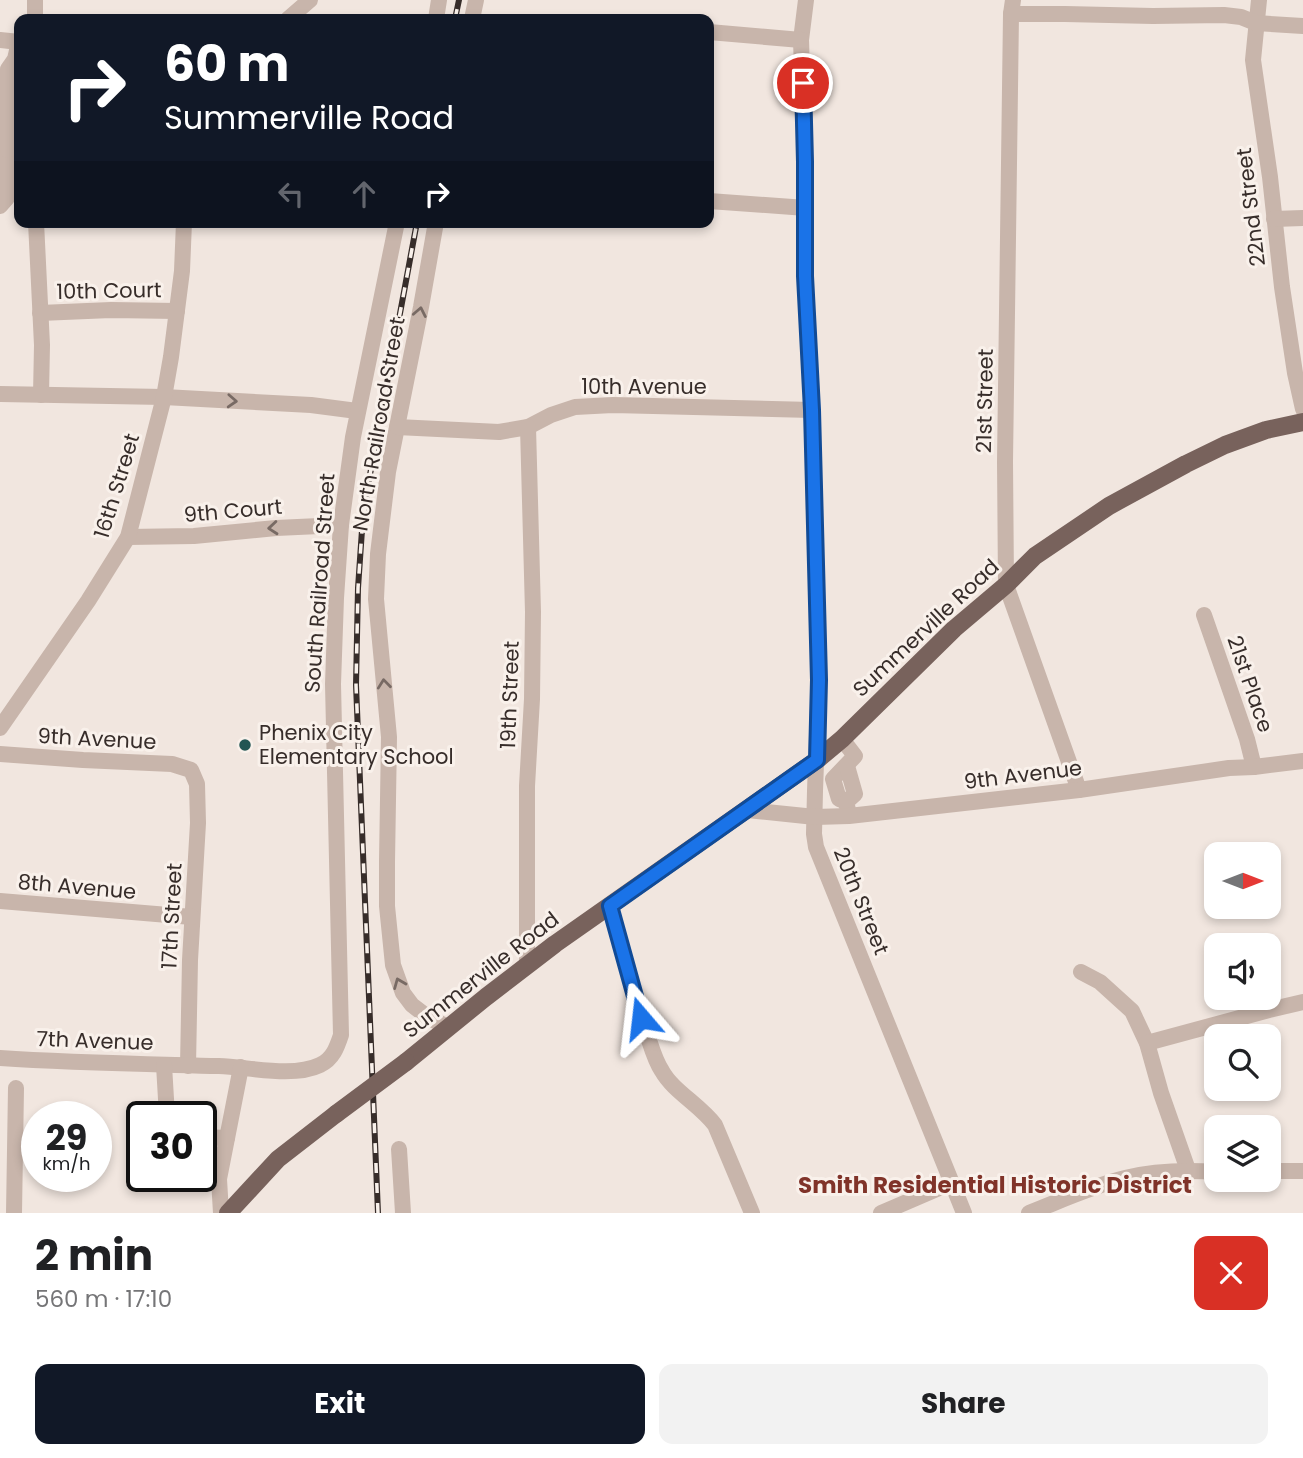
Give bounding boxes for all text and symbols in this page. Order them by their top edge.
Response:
text: 60 m [164,30,289,98]
icon: right [49,42,140,133]
pin [773,53,833,113]
icon: arrive [784,64,822,102]
text: Summerville Road [164,95,454,140]
street label: 22nd Street [1229,146,1272,268]
icon: left [272,175,310,213]
icon: ahead [345,175,383,213]
icon: right [418,175,456,213]
street label: 10th Court [56,275,162,306]
one-way arrow [412,306,427,318]
street label: North Railroad Street [345,315,412,533]
street label: 21st Street [969,348,1000,453]
street label: 10th Avenue [581,372,707,401]
one-way arrow [226,394,237,409]
street label: 16th Street [87,430,146,542]
street label: South Railroad Street [297,472,342,694]
street label: 9th Court [183,492,283,529]
one-way arrow [267,520,278,535]
street label: Summerville Road [846,552,1005,703]
street label: 21st Place [1220,632,1281,736]
street label: 19th Street [493,640,526,750]
one-way arrow [377,678,392,690]
place label: Phenix City Elementary School [259,718,454,771]
street label: 9th Avenue [37,721,157,756]
marker: Phenix City Elementary School [237,737,253,753]
street label: 9th Avenue [962,753,1084,796]
north arrow [1204,842,1281,919]
map controls [1204,842,1281,1192]
street label: 20th Street [827,843,896,959]
street label: 17th Street [154,862,189,970]
street label: 8th Avenue [17,867,137,906]
street label: Summerville Road [397,905,565,1045]
button: sound [1204,933,1281,1010]
one-way arrow [394,978,408,990]
position arrow [604,981,678,1055]
street label: 7th Avenue [36,1024,154,1057]
button: search [1204,1024,1281,1101]
speed limit sign: 30 [126,1101,217,1192]
text: 29 [46,1113,87,1162]
button: layers [1204,1115,1281,1192]
text: km/h [43,1151,90,1176]
district label: Smith Residential Historic District [798,1169,1192,1201]
text: 2 min [35,1226,153,1285]
button: close [1194,1236,1268,1310]
text: 560 m · 17:10 [35,1283,172,1315]
button: Exit [35,1364,645,1444]
button: Share [659,1364,1268,1444]

